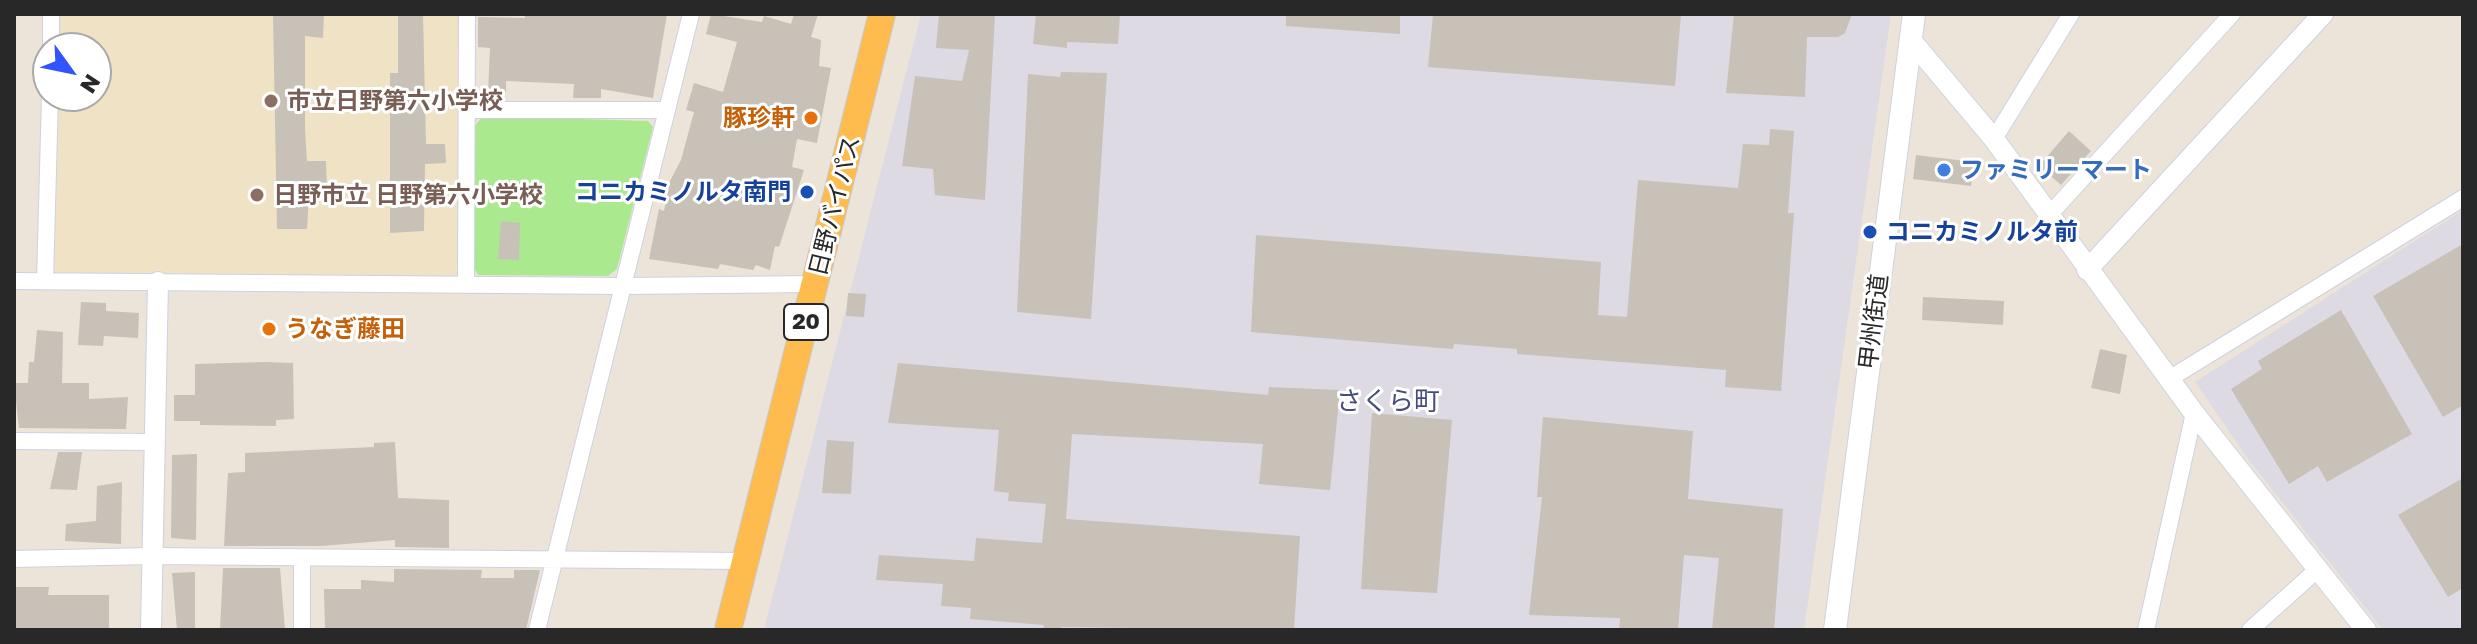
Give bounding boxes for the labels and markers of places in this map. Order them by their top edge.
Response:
place label: 市立日野第六小学校 [287,87,503,115]
marker: 市立日野第六小学校 [262,92,280,110]
place label: 豚珍軒 [723,104,795,132]
marker: 豚珍軒 [802,109,820,127]
place label: ファミリーマート [1960,156,2152,184]
marker: ファミリーマート [1935,161,1953,179]
place label: コニカミノルタ南門 [575,178,791,206]
place label: 日野市立 日野第六小学校 [273,181,543,209]
marker: コニカミノルタ南門 [798,183,816,201]
marker: 日野市立 日野第六小学校 [248,186,266,204]
place label: コニカミノルタ前 [1886,218,2078,246]
marker: コニカミノルタ前 [1861,223,1879,241]
place label: うなぎ藤田 [285,315,405,343]
marker: うなぎ藤田 [260,320,278,338]

